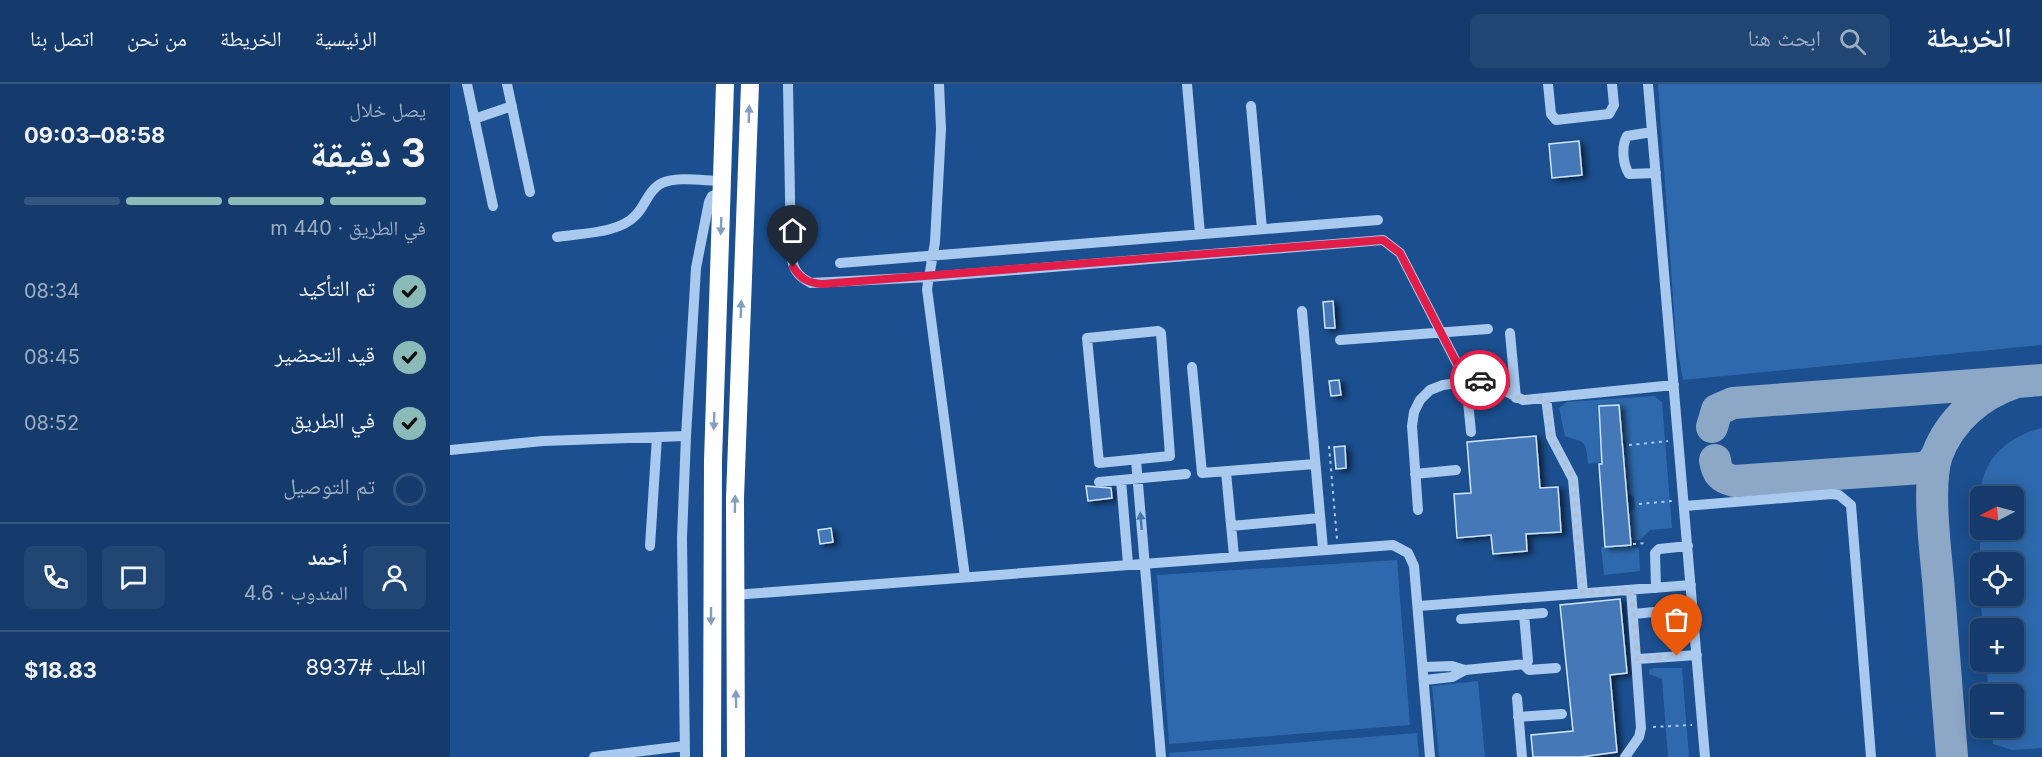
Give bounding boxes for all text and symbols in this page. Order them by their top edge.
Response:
search box [1470,14,1890,68]
text: الخريطة [1926,20,2012,54]
text: ابحث هنا [1748,25,1821,51]
icon: search [1836,25,1869,58]
text: اتصل بنا [30,26,94,51]
text: من نحن [127,26,187,51]
text: الخريطة [220,26,282,51]
text: الرئيسية [315,26,377,51]
text: يصل خلال [349,98,426,122]
one-way arrow [744,104,753,123]
text: 08:58–09:03 [24,122,165,148]
text: 3 دقيقة [310,129,426,176]
pin [767,205,818,267]
icon: home [776,214,809,247]
text: في الطريق · 440 m [270,216,426,240]
one-way arrow [716,217,725,236]
text: تم التأكيد [299,275,375,301]
icon: check [393,275,426,308]
text: 08:34 [24,279,80,303]
one-way arrow [737,299,746,318]
text: قيد التحضير [275,341,375,367]
icon: check [393,341,426,374]
text: 08:45 [24,345,80,369]
courier [1450,350,1510,410]
icon: car [1464,364,1497,397]
text: في الطريق [290,407,375,433]
icon: check [393,407,426,440]
text: 08:52 [24,411,79,435]
one-way arrow [709,412,718,431]
text: تم التوصيل [283,473,375,499]
north arrow [1970,486,2024,540]
map controls [1970,486,2024,738]
one-way arrow [730,494,740,513]
one-way arrow [1136,511,1146,530]
text: أحمد [308,544,348,570]
button: phone [24,546,87,609]
button: chat [102,546,165,609]
button: person [363,546,426,609]
button: locate [1970,552,2024,606]
text: المندوب · 4.6 [244,581,348,605]
pin [1651,594,1702,656]
icon: bag [1660,603,1693,636]
one-way arrow [706,607,716,626]
button: + [1970,618,2024,672]
text: الطلب #8937 [305,654,426,680]
text: $18.83 [24,657,97,683]
button: − [1970,684,2024,738]
one-way arrow [731,689,740,708]

